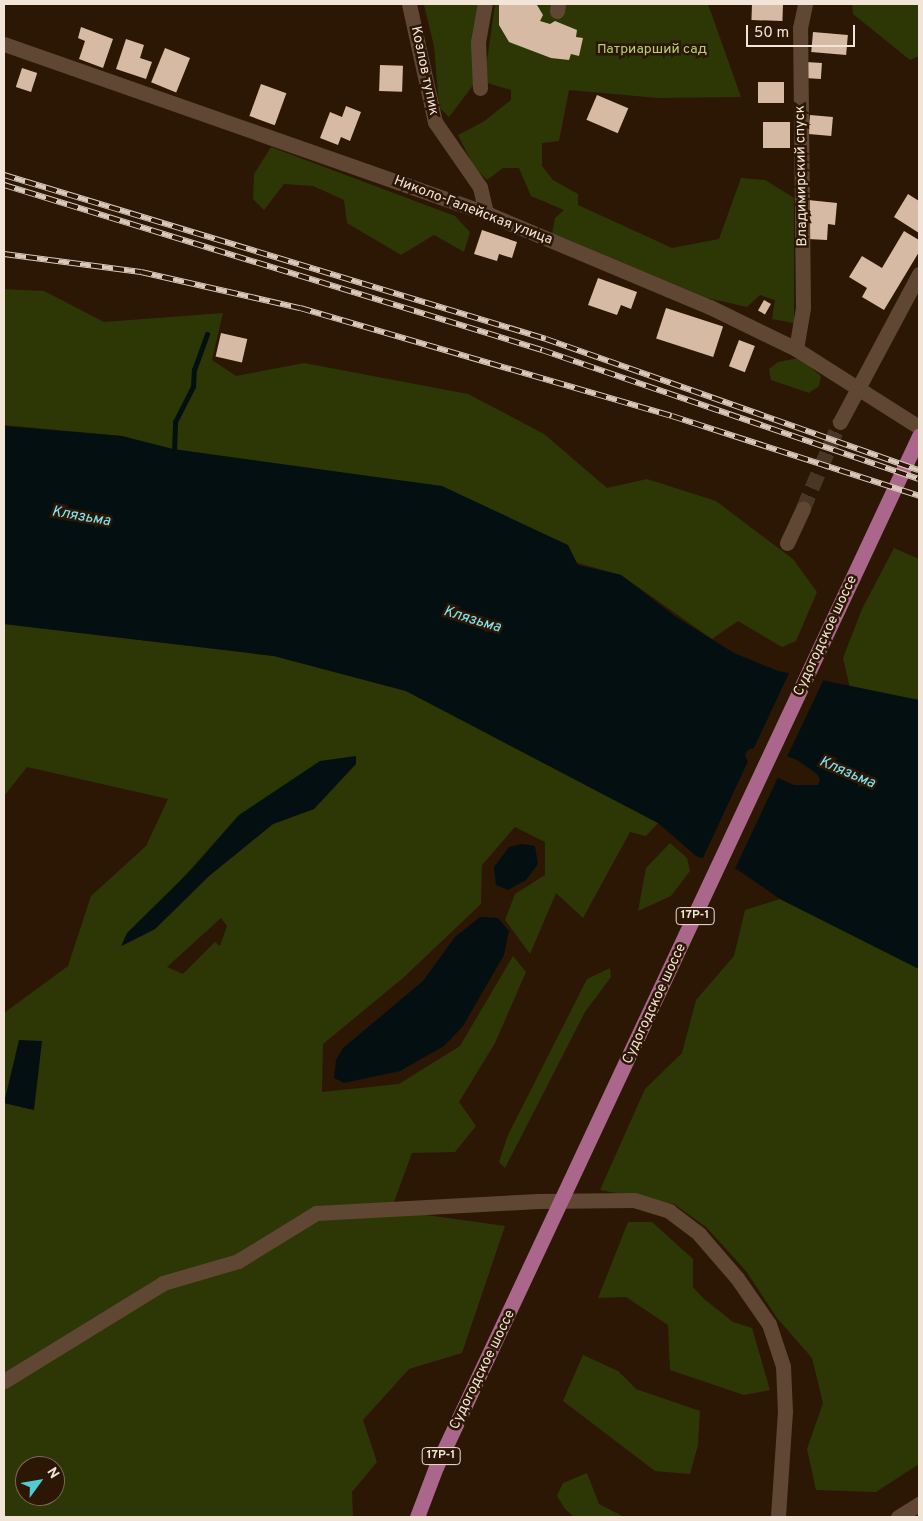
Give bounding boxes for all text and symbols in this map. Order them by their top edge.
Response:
scale bar [748,15,857,47]
text: 50 m [754,24,789,43]
street label: Козлов тупик [406,25,442,117]
park label: Патриарший сад [597,42,707,58]
street label: Владимирский спуск [792,105,812,247]
street label: Николо-Галейская улица [391,173,555,249]
water label: Клязьма [50,503,112,531]
street label: Судогодское шоссе [791,573,861,699]
water label: Клязьма [441,603,503,637]
water label: Клязьма [816,753,878,793]
road number: 17Р-1 [675,906,715,926]
street label: Судогодское шоссе [620,941,690,1067]
street label: Судогодское шоссе [447,1307,519,1433]
road number: 17Р-1 [421,1446,461,1465]
north arrow [15,1456,65,1506]
text: N [42,1465,62,1482]

